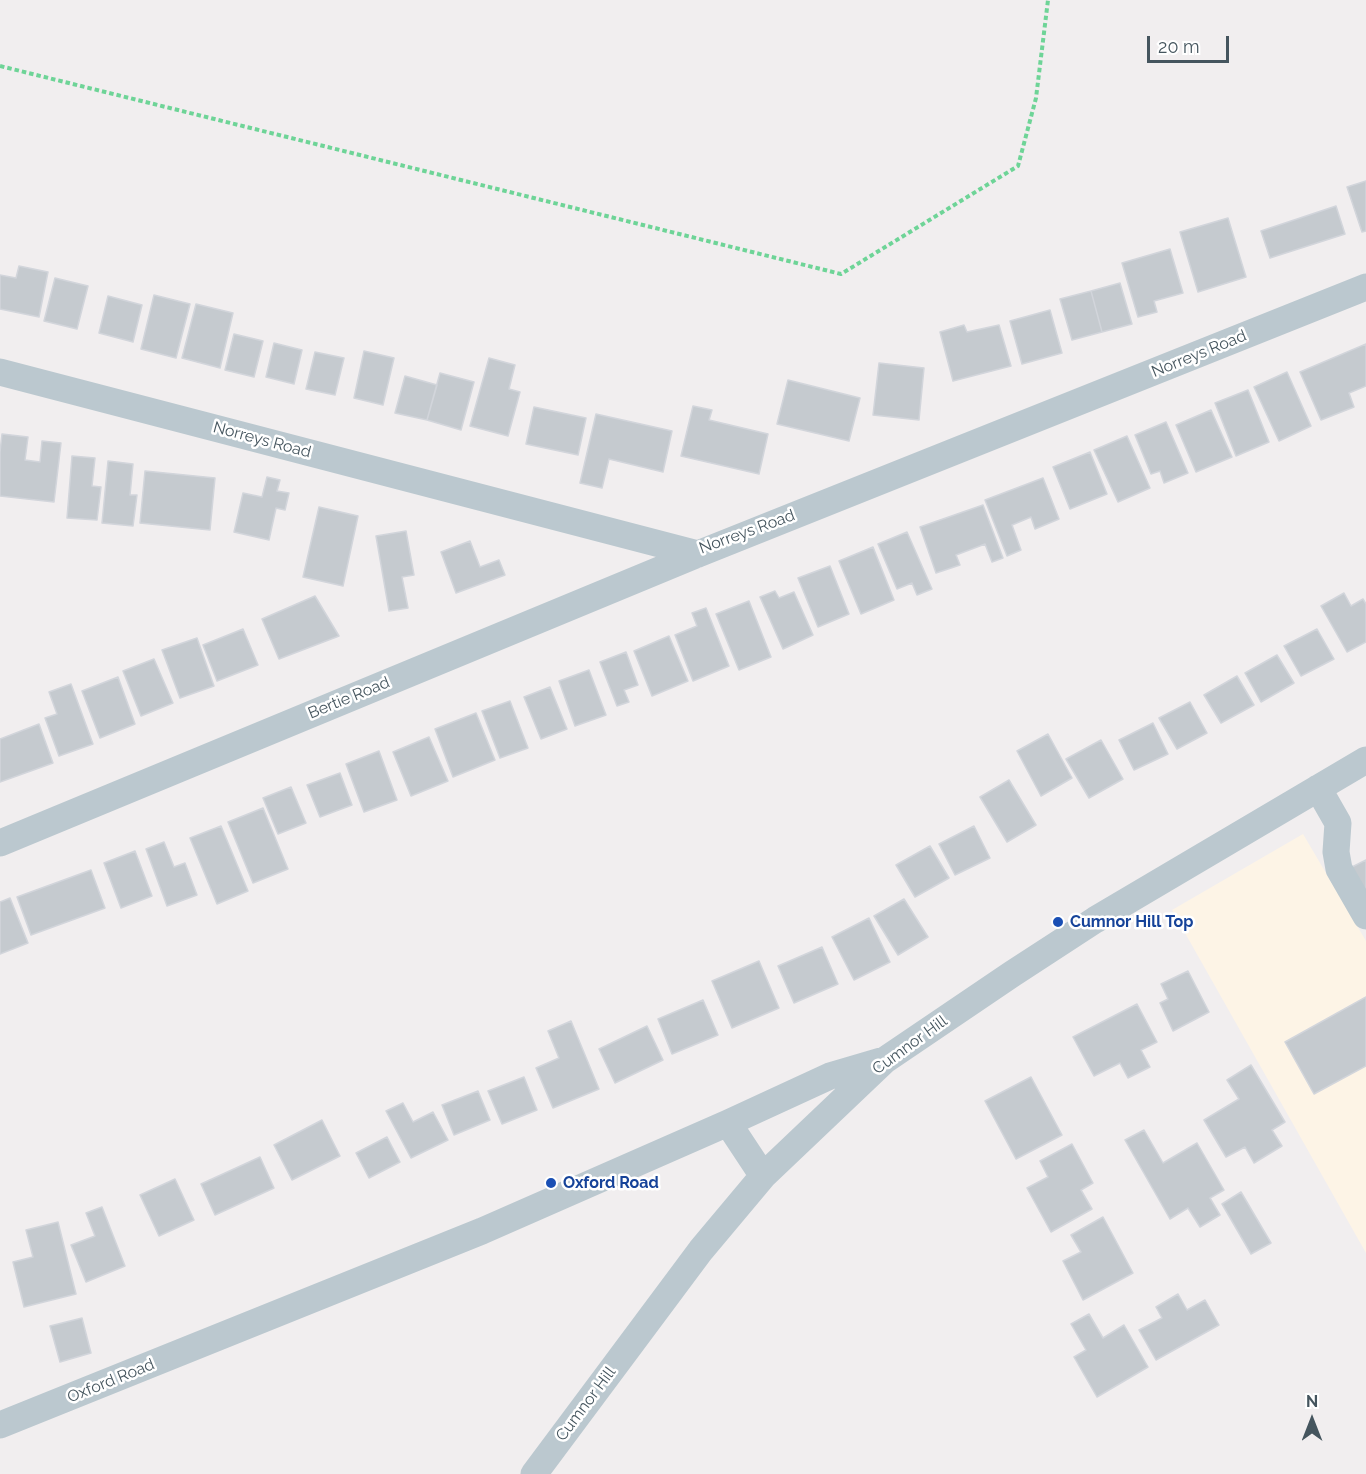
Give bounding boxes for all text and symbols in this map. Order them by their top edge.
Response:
scale bar [1150,24,1232,62]
text: 20 m [1158,36,1200,57]
street label: Norreys Road [1149,326,1249,382]
street label: Norreys Road [211,418,313,462]
street label: Norreys Road [696,506,798,558]
street label: Bertie Road [305,673,393,723]
place label: Cumnor Hill Top [1070,912,1193,932]
marker: Cumnor Hill Top [1051,915,1065,929]
street label: Cumnor Hill [869,1011,951,1079]
place label: Oxford Road [563,1173,659,1193]
marker: Oxford Road [544,1176,558,1190]
street label: Oxford Road [65,1355,157,1407]
street label: Cumnor Hill [552,1363,620,1445]
north arrow [1282,1390,1342,1450]
text: N [1306,1392,1318,1411]

